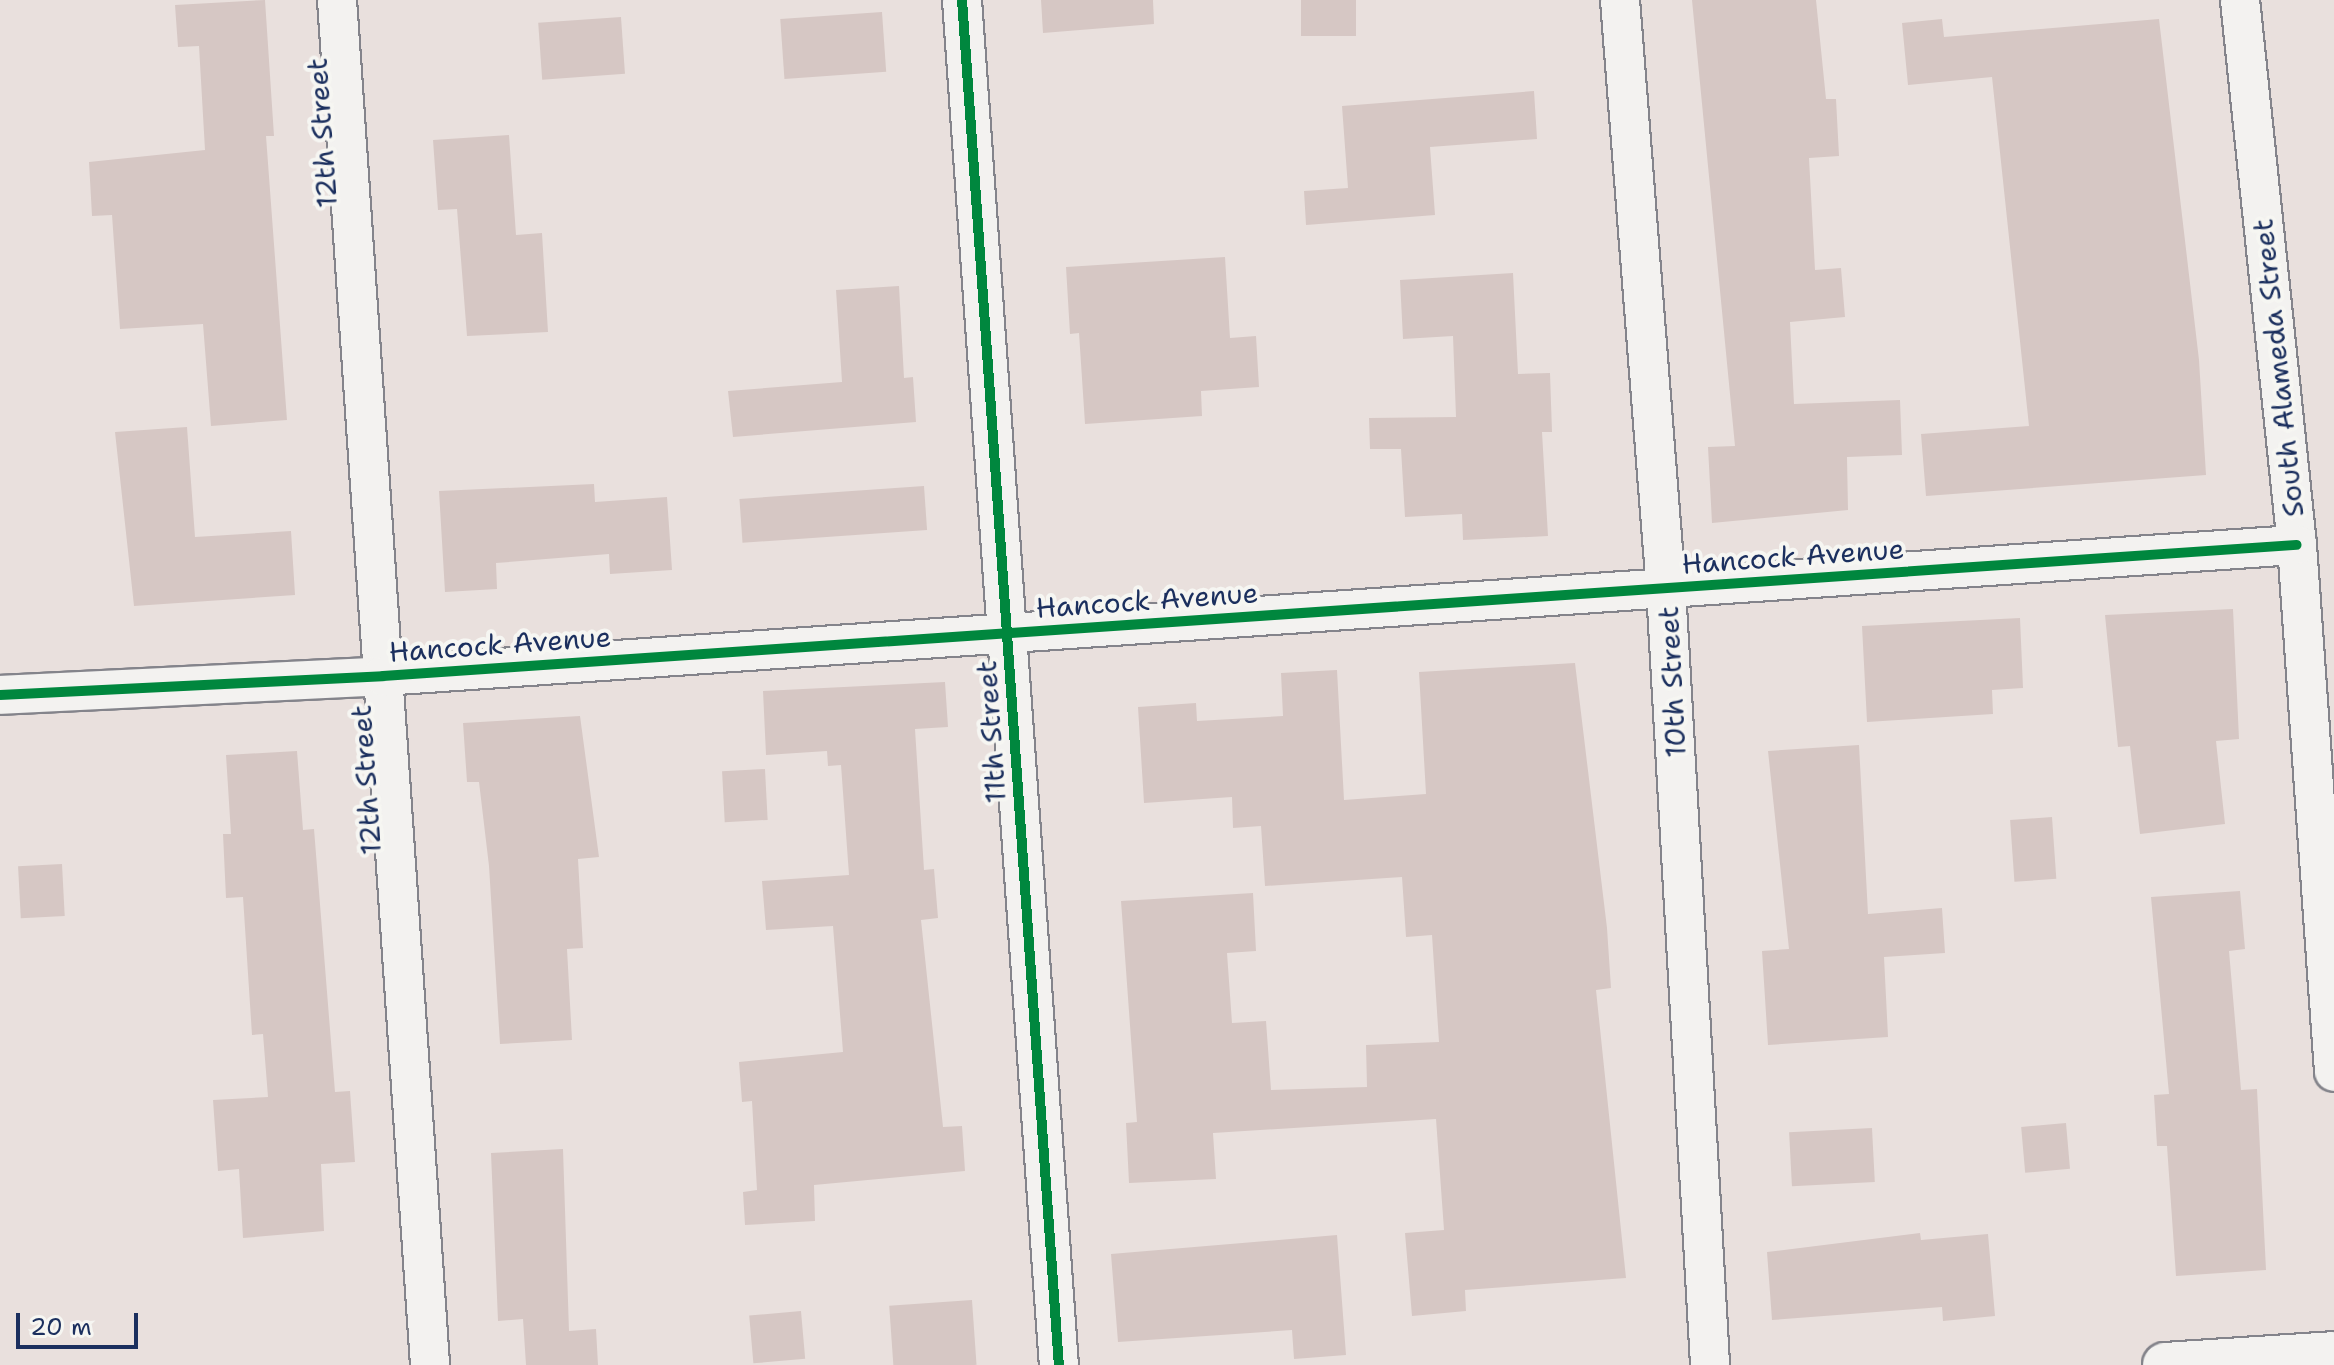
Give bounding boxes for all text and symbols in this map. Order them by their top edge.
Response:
street label: 12th Street [300,57,344,209]
street label: South Alameda Street [2246,217,2310,519]
street label: Hancock Avenue [1681,531,1905,581]
street label: Hancock Avenue [1035,575,1259,625]
street label: 10th Street [1651,605,1693,759]
street label: Hancock Avenue [388,619,612,669]
street label: 11th Street [969,660,1013,804]
street label: 12th Street [344,704,388,856]
scale bar [20,1297,142,1347]
text: 20 m [30,1311,92,1343]

